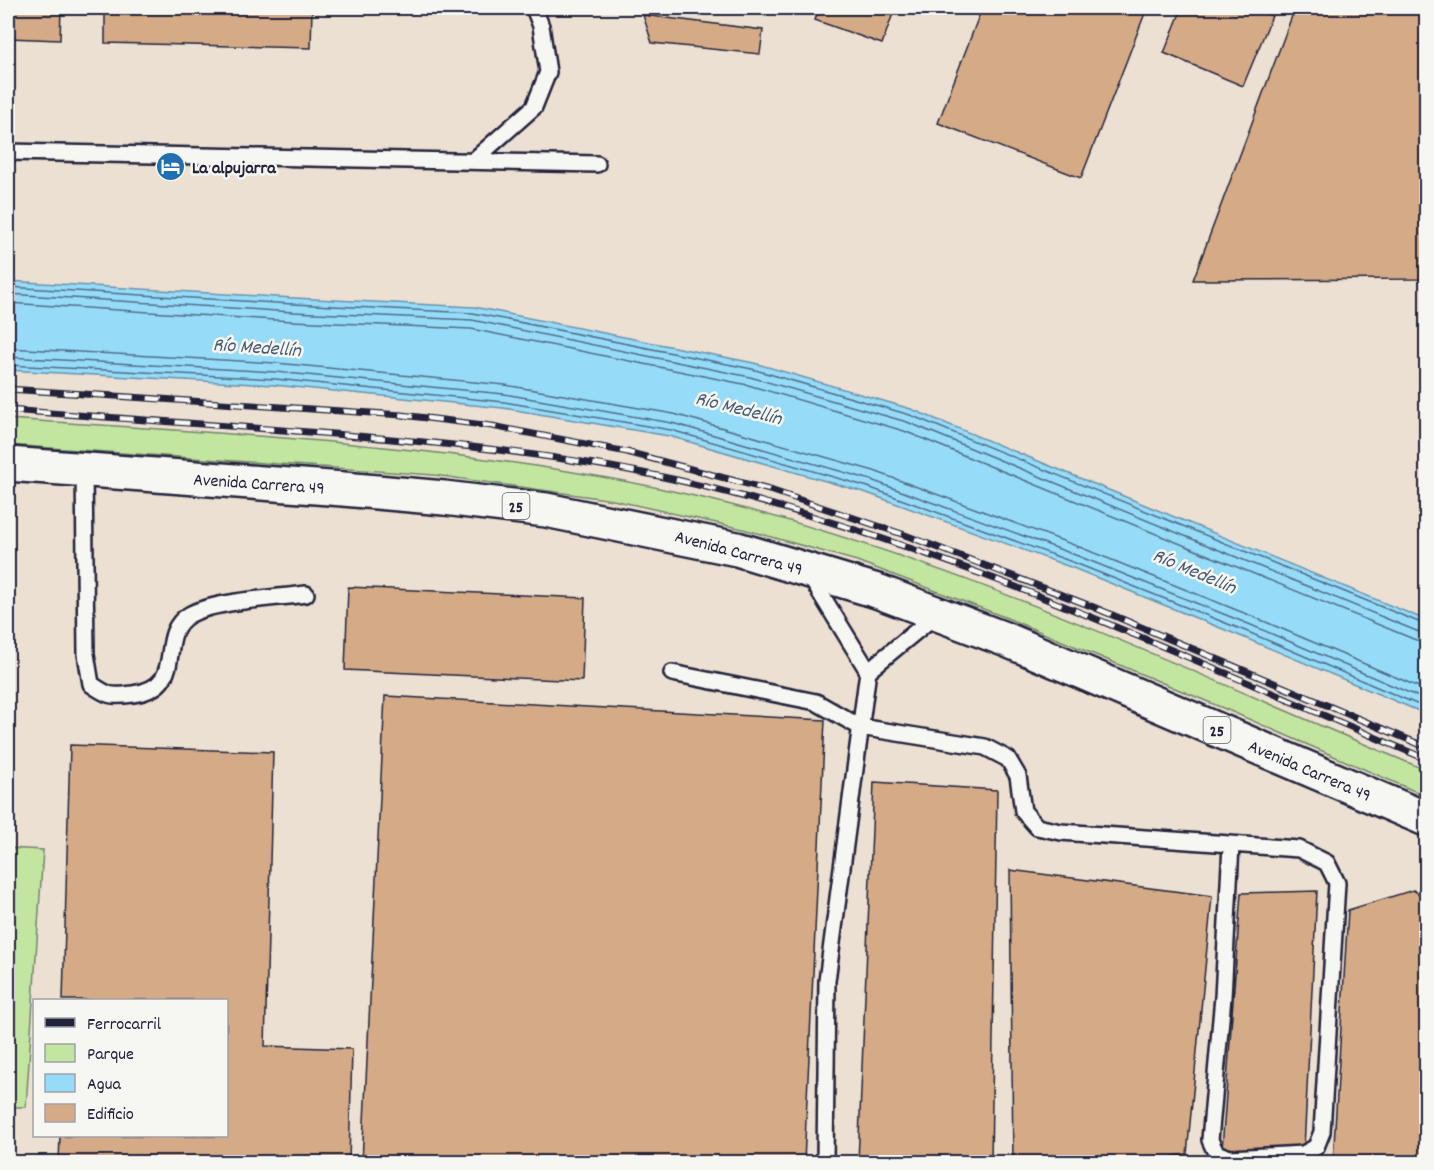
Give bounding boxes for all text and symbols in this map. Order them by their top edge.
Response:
hotel icon: La alpujarra [155,151,187,183]
place label: La alpujarra [192,157,276,182]
water label: Río Medellín [212,332,302,366]
water label: Río Medellín [692,386,785,434]
street label: Avenida Carrera 49 [192,468,325,503]
road number: 25 [502,493,530,519]
street label: Avenida Carrera 49 [672,525,805,583]
water label: Río Medellín [1148,543,1241,603]
road number: 25 [1204,717,1230,743]
street label: Avenida Carrera 49 [1244,735,1374,809]
legend [33,999,228,1137]
text: Ferrocarril [87,1013,162,1038]
text: Parque [87,1043,134,1068]
text: Agua [87,1073,121,1098]
text: Edificio [87,1103,134,1128]

